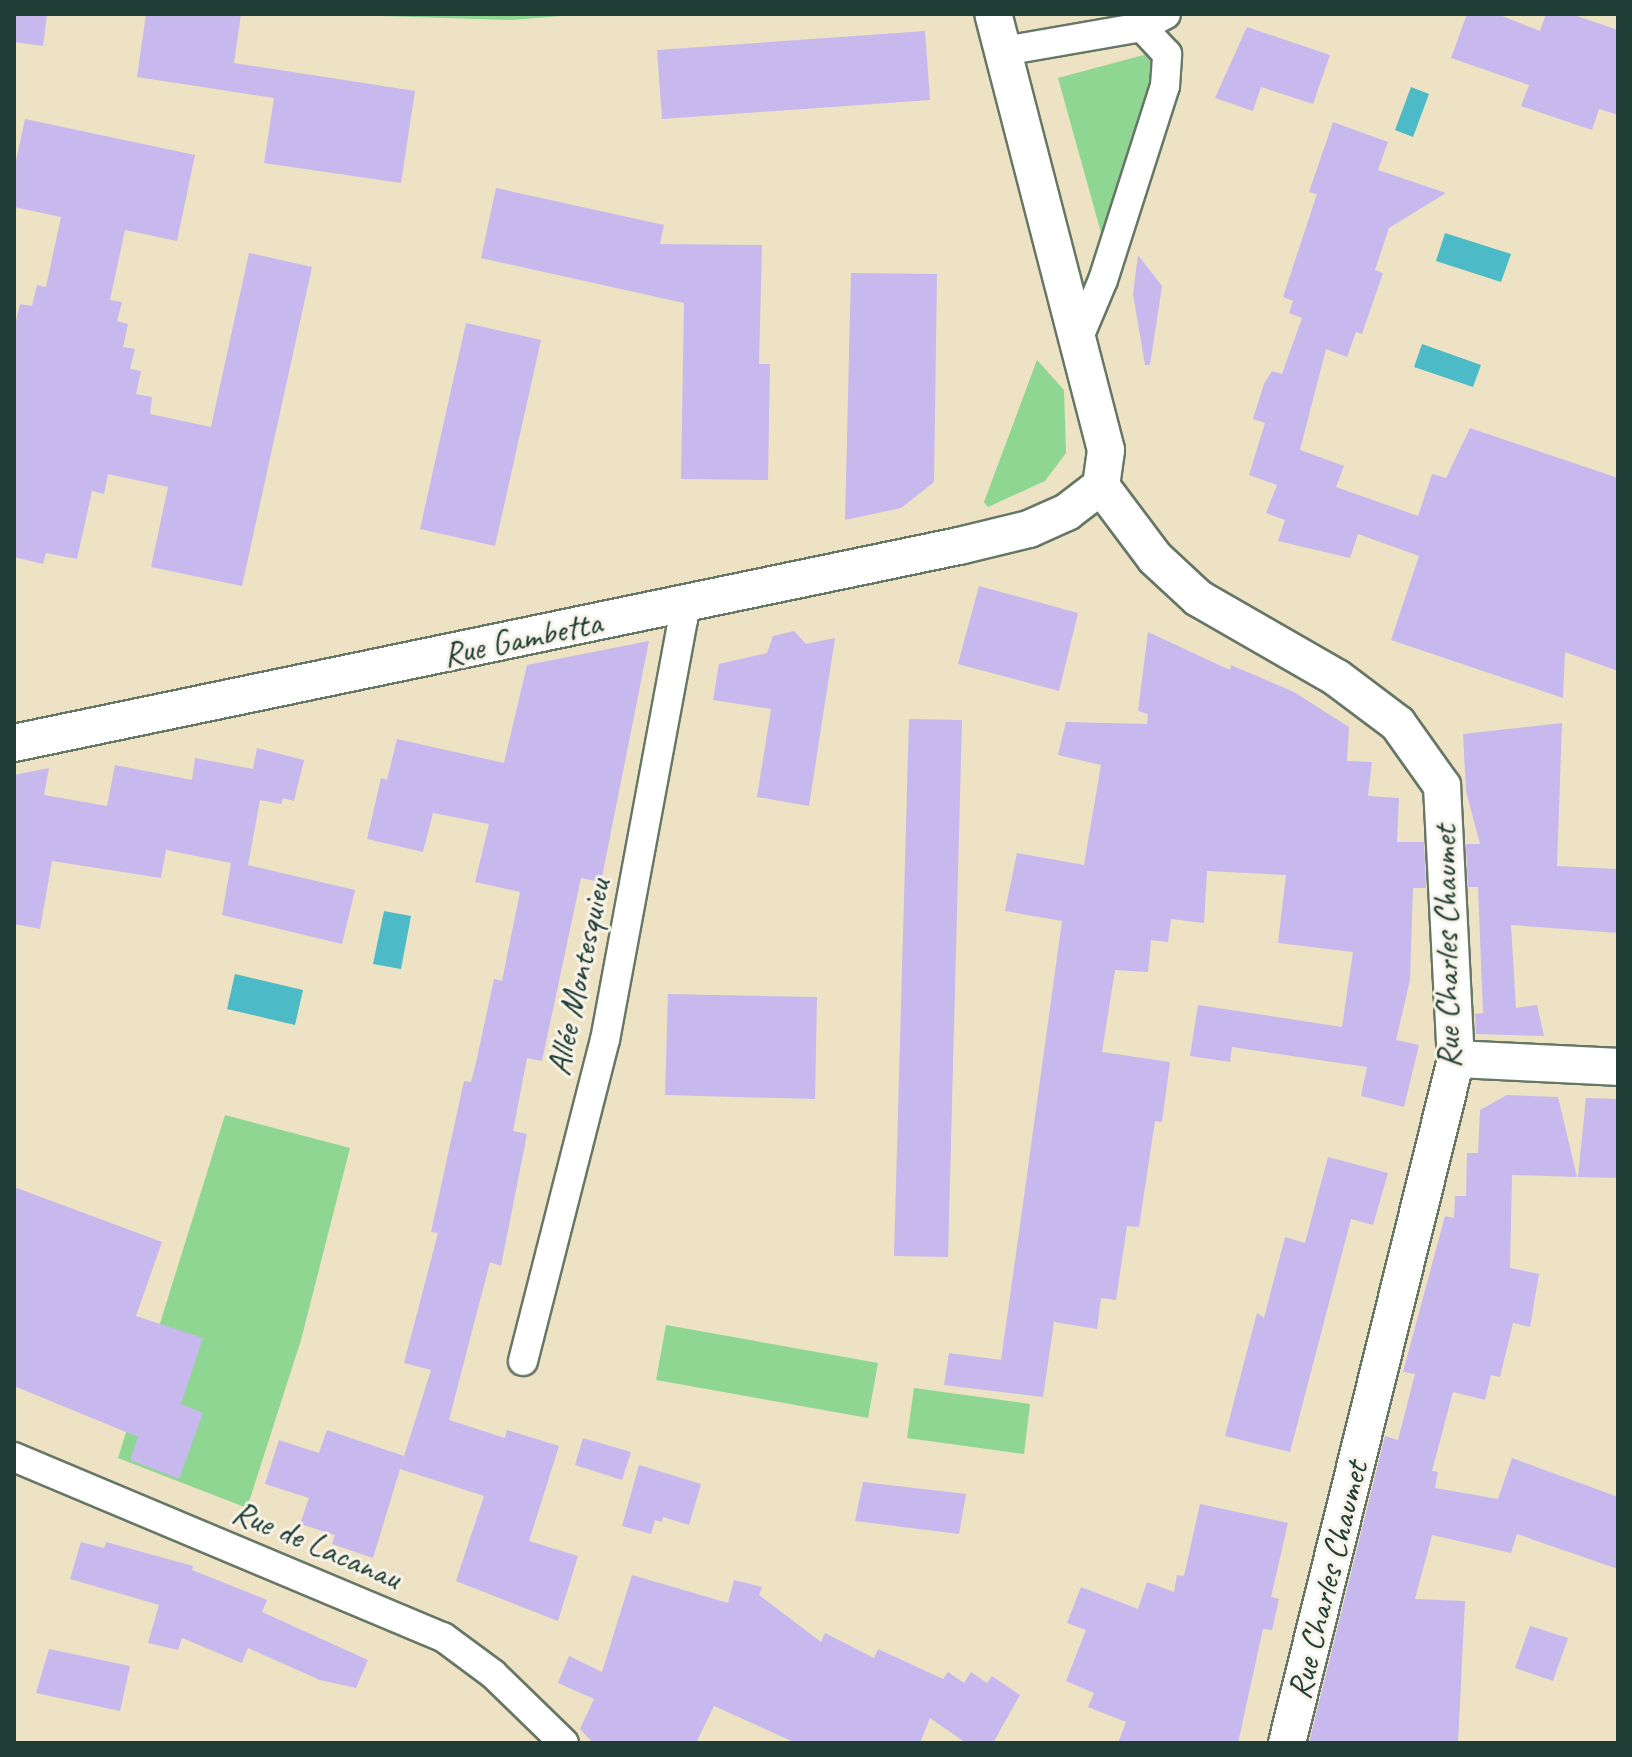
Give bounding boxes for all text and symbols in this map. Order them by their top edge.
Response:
street label: Rue Gambetta [439,601,605,675]
street label: Rue Charles Chaumet [1423,823,1469,1071]
street label: Allée Montesquieu [537,875,619,1079]
street label: Rue Charles Chaumet [1277,1455,1377,1705]
street label: Rue de Lacanau [227,1490,407,1598]

